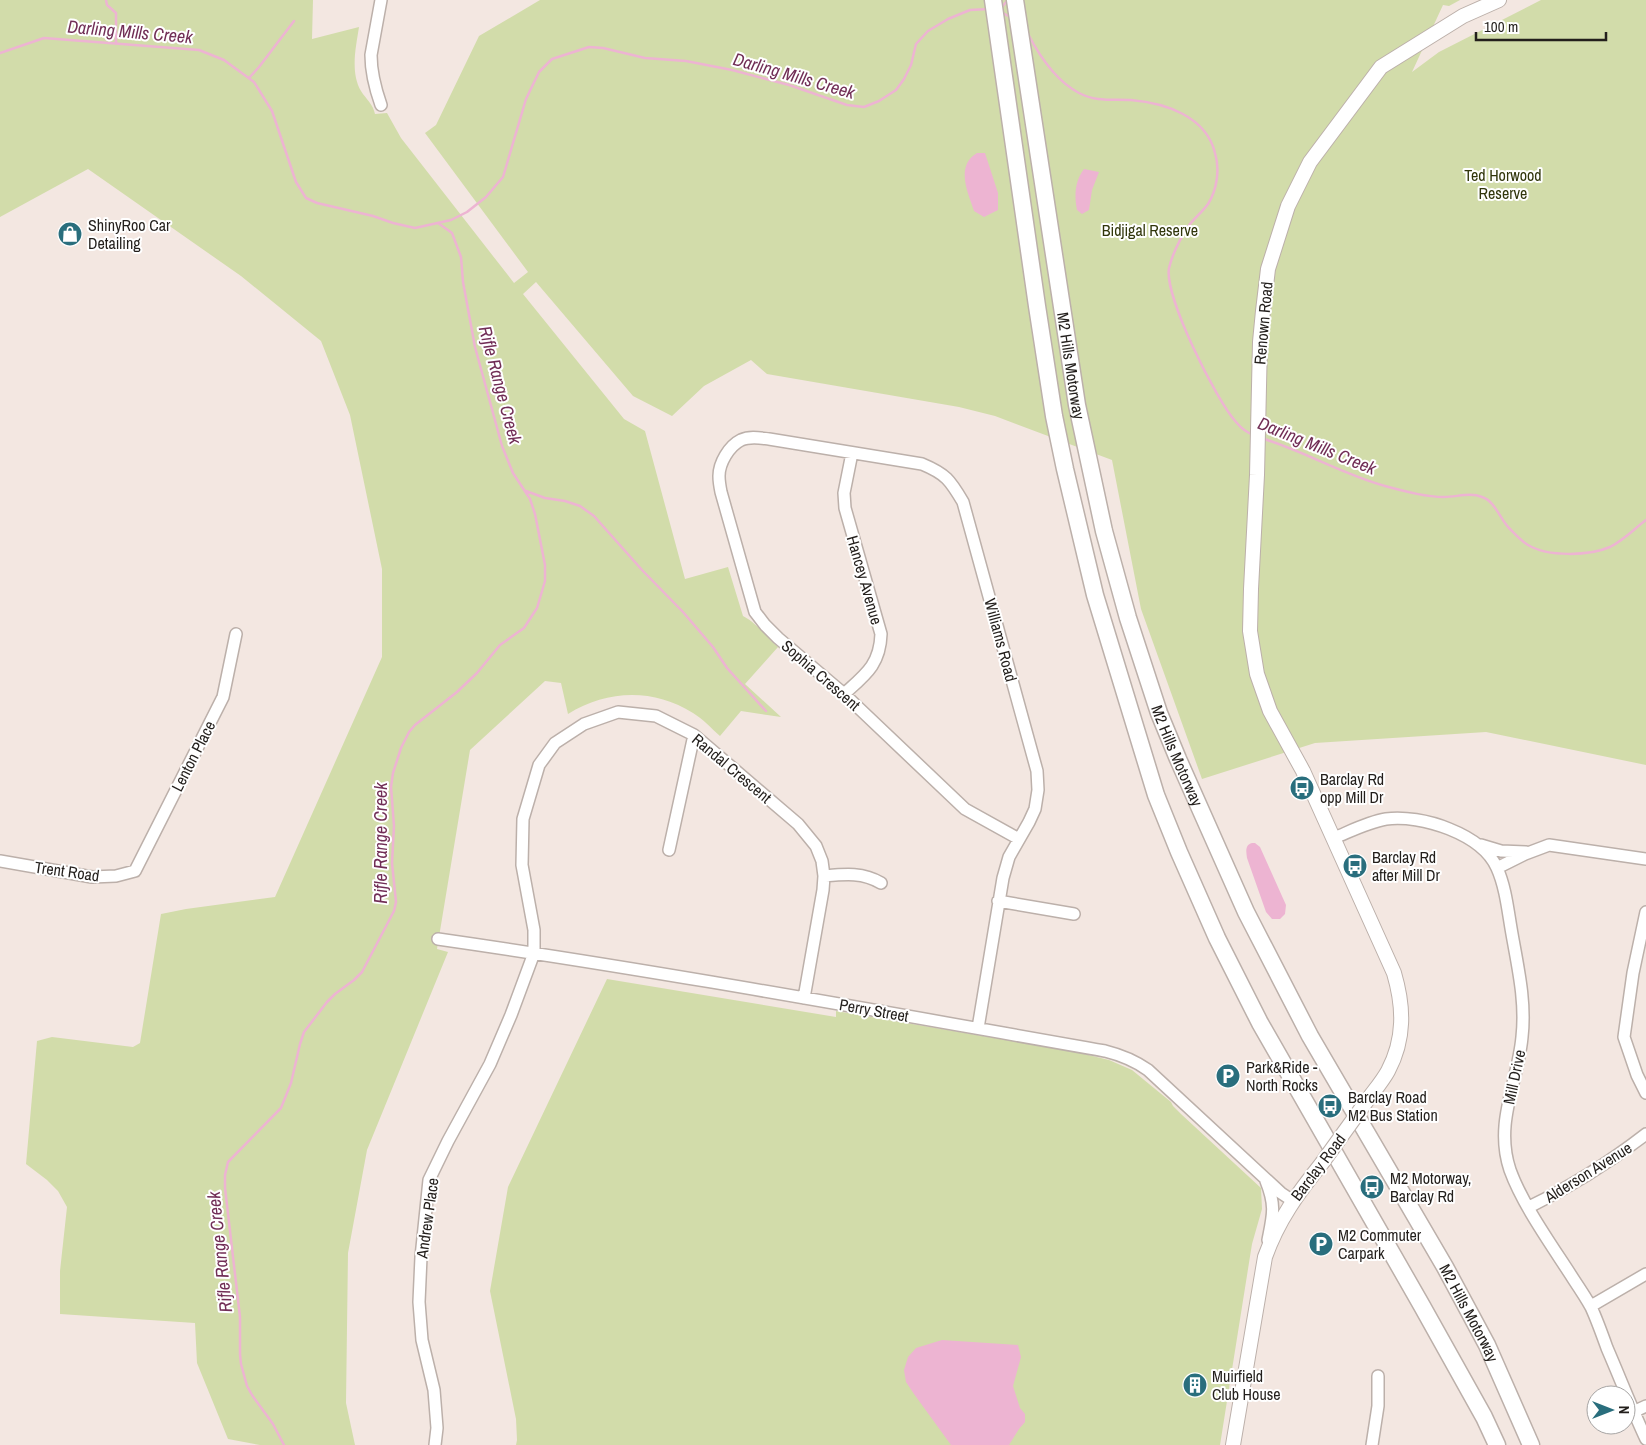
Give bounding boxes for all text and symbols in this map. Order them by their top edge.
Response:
scale bar [1476,10,1606,42]
water label: Darling Mills Creek [66,14,194,49]
text: 100 m [1484,16,1518,37]
water label: Darling Mills Creek [730,46,858,105]
park label: Ted Horwood Reserve [1464,164,1542,204]
place label: ShinyRoo Car Detailing [88,214,171,254]
park label: Bidjigal Reserve [1102,219,1198,241]
shop icon: ShinyRoo Car Detailing [57,221,83,247]
street label: Renown Road [1248,281,1278,365]
street label: M2 Hills Motorway [1052,311,1091,422]
water label: Rifle Range Creek [473,323,528,447]
water label: Darling Mills Creek [1254,410,1381,481]
street label: Hancey Avenue [842,533,888,627]
street label: Williams Road [979,596,1023,684]
street label: Sophia Crescent [777,635,865,716]
street label: M2 Hills Motorway [1146,702,1209,810]
street label: Lenton Place [166,717,220,795]
street label: Randal Crescent [688,728,777,808]
place label: Barclay Rd opp Mill Dr [1320,768,1384,808]
bus stop icon: Barclay Rd opp Mill Dr [1289,775,1315,801]
water label: Rifle Range Creek [368,782,393,904]
place label: Barclay Rd after Mill Dr [1372,846,1440,886]
bus stop icon: Barclay Rd after Mill Dr [1342,853,1368,879]
street label: Trent Road [33,856,101,886]
street label: Perry Street [838,993,911,1027]
street label: Mill Drive [1497,1048,1531,1106]
place label: Park&Ride - North Rocks [1246,1056,1318,1096]
parking icon: Park&Ride - North Rocks [1215,1063,1241,1089]
place label: Barclay Road M2 Bus Station [1348,1086,1438,1126]
bus stop icon: Barclay Road M2 Bus Station [1317,1093,1343,1119]
street label: Barclay Road [1286,1129,1350,1205]
street label: Alderson Avenue [1539,1136,1636,1208]
place label: M2 Motorway, Barclay Rd [1390,1167,1471,1207]
bus stop icon: M2 Motorway, Barclay Rd [1359,1174,1385,1200]
street label: Andrew Place [410,1176,444,1261]
water label: Rifle Range Creek [201,1190,238,1314]
place label: M2 Commuter Carpark [1338,1224,1422,1264]
parking icon: M2 Commuter Carpark [1308,1231,1334,1257]
street label: M2 Hills Motorway [1434,1260,1504,1366]
place label: Muirfield Club House [1212,1365,1281,1405]
building icon: Muirfield Club House [1182,1372,1208,1398]
north arrow [1586,1385,1636,1435]
text: N [1615,1406,1633,1414]

